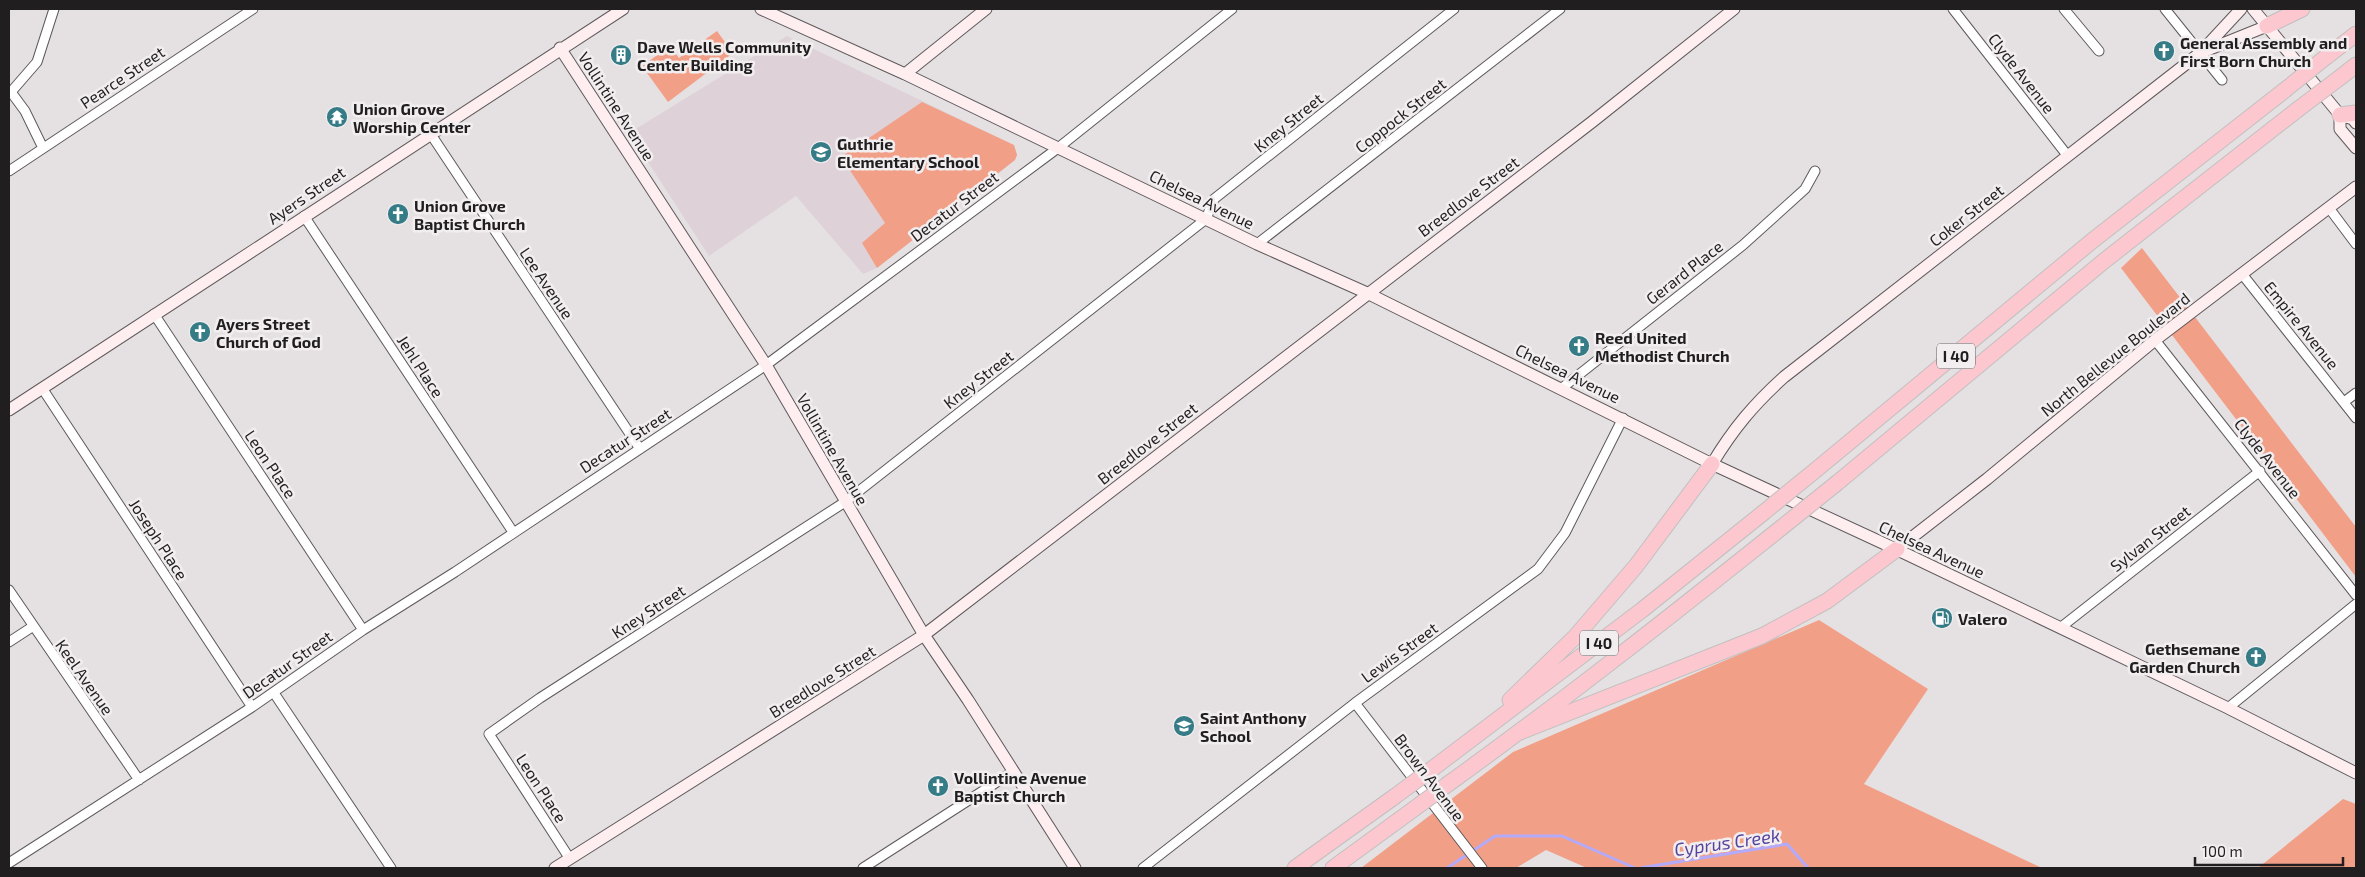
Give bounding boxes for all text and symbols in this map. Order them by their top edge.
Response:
street label: Clyde Avenue [1985,29,2059,117]
place label: General Assembly and First Born Church [2180,33,2347,70]
place label: Dave Wells Community Center Building [637,37,811,74]
church icon: General Assembly and First Born Church [2152,39,2176,63]
street label: Pearce Street [76,42,168,112]
building icon: Dave Wells Community Center Building [609,43,633,67]
street label: Vollintine Avenue [575,48,659,164]
street label: Coppock Street [1351,74,1449,156]
street label: Kney Street [1250,88,1326,156]
place label: Union Grove Worship Center [353,99,471,136]
temple icon: Union Grove Worship Center [325,105,349,129]
place label: Guthrie Elementary School [837,134,980,172]
school or university icon: Guthrie Elementary School [809,140,833,164]
street label: Breedlove Street [1414,152,1522,240]
street label: Ayers Street [264,162,348,228]
street label: Chelsea Avenue [1147,165,1257,233]
street label: Decatur Street [906,167,1002,245]
street label: Coker Street [1925,180,2007,250]
place label: Union Grove Baptist Church [414,196,525,233]
church icon: Union Grove Baptist Church [386,202,410,226]
street label: Gerard Place [1642,236,1726,308]
street label: Lee Avenue [516,244,578,322]
street label: Empire Avenue [2261,277,2343,373]
street label: North Bellevue Boulevard [2037,288,2193,420]
place label: Ayers Street Church of God [216,314,321,351]
church icon: Ayers Street Church of God [188,320,212,344]
place label: Reed United Methodist Church [1595,328,1730,365]
street label: Jehl Place [394,331,448,401]
church icon: Reed United Methodist Church [1567,334,1591,358]
street label: Chelsea Avenue [1513,339,1623,407]
road number: I 40 [1937,344,1975,368]
street label: Kney Street [939,346,1017,412]
street label: Vollintine Avenue [793,390,873,508]
street label: Breedlove Street [1093,398,1201,488]
street label: Decatur Street [576,403,674,477]
street label: Clyde Avenue [2231,414,2305,502]
street label: Leon Place [241,426,301,502]
street label: Joseph Place [126,495,192,583]
street label: Sylvan Street [2106,501,2194,575]
street label: Chelsea Avenue [1876,516,1988,582]
street label: Kney Street [608,580,688,642]
fuel station icon: Valero [1930,606,1954,630]
place label: Valero [1958,609,2007,628]
street label: Lewis Street [1357,618,1441,686]
street label: Decatur Street [238,626,336,702]
road number: I 40 [1580,630,1618,656]
street label: Keel Avenue [52,636,118,718]
place label: Gethsemane Garden Church [2129,639,2240,676]
street label: Breedlove Street [766,641,878,721]
church icon: Gethsemane Garden Church [2244,645,2268,669]
place label: Saint Anthony School [1200,708,1307,745]
school or university icon: Saint Anthony School [1172,714,1196,738]
street label: Brown Avenue [1391,730,1469,824]
street label: Leon Place [513,750,571,826]
place label: Vollintine Avenue Baptist Church [954,768,1086,805]
church icon: Vollintine Avenue Baptist Church [926,774,950,798]
water label: Cyprus Creek [1673,824,1781,860]
scale bar [2195,834,2342,866]
text: 100 m [2202,842,2243,860]

